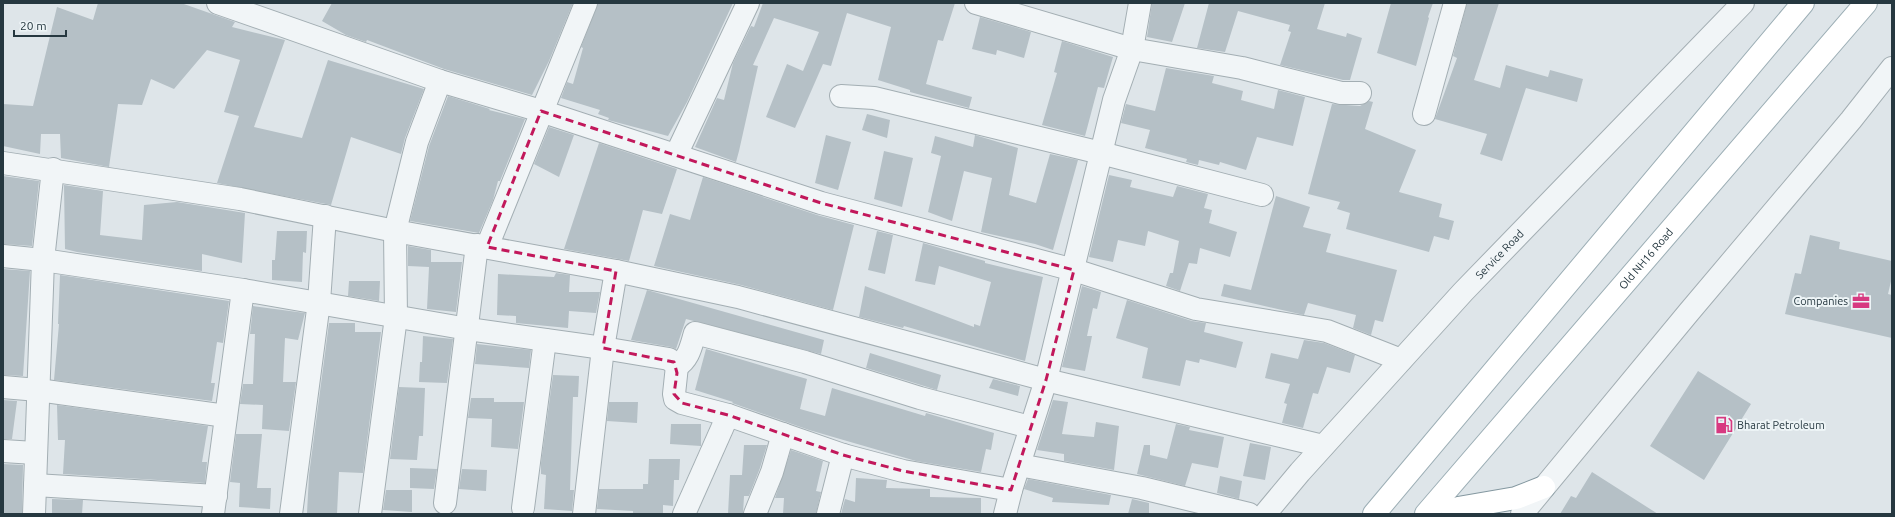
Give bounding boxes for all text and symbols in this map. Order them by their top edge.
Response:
scale bar [14,12,66,38]
text: 20 m [20,19,47,32]
street label: Old NH16 Road [1616,226,1675,291]
street label: Service Road [1473,227,1526,281]
office icon: Companies [1851,291,1871,311]
place label: Companies [1793,295,1848,307]
fuel station icon: Bharat Petroleum [1714,415,1734,435]
place label: Bharat Petroleum [1737,419,1825,431]

